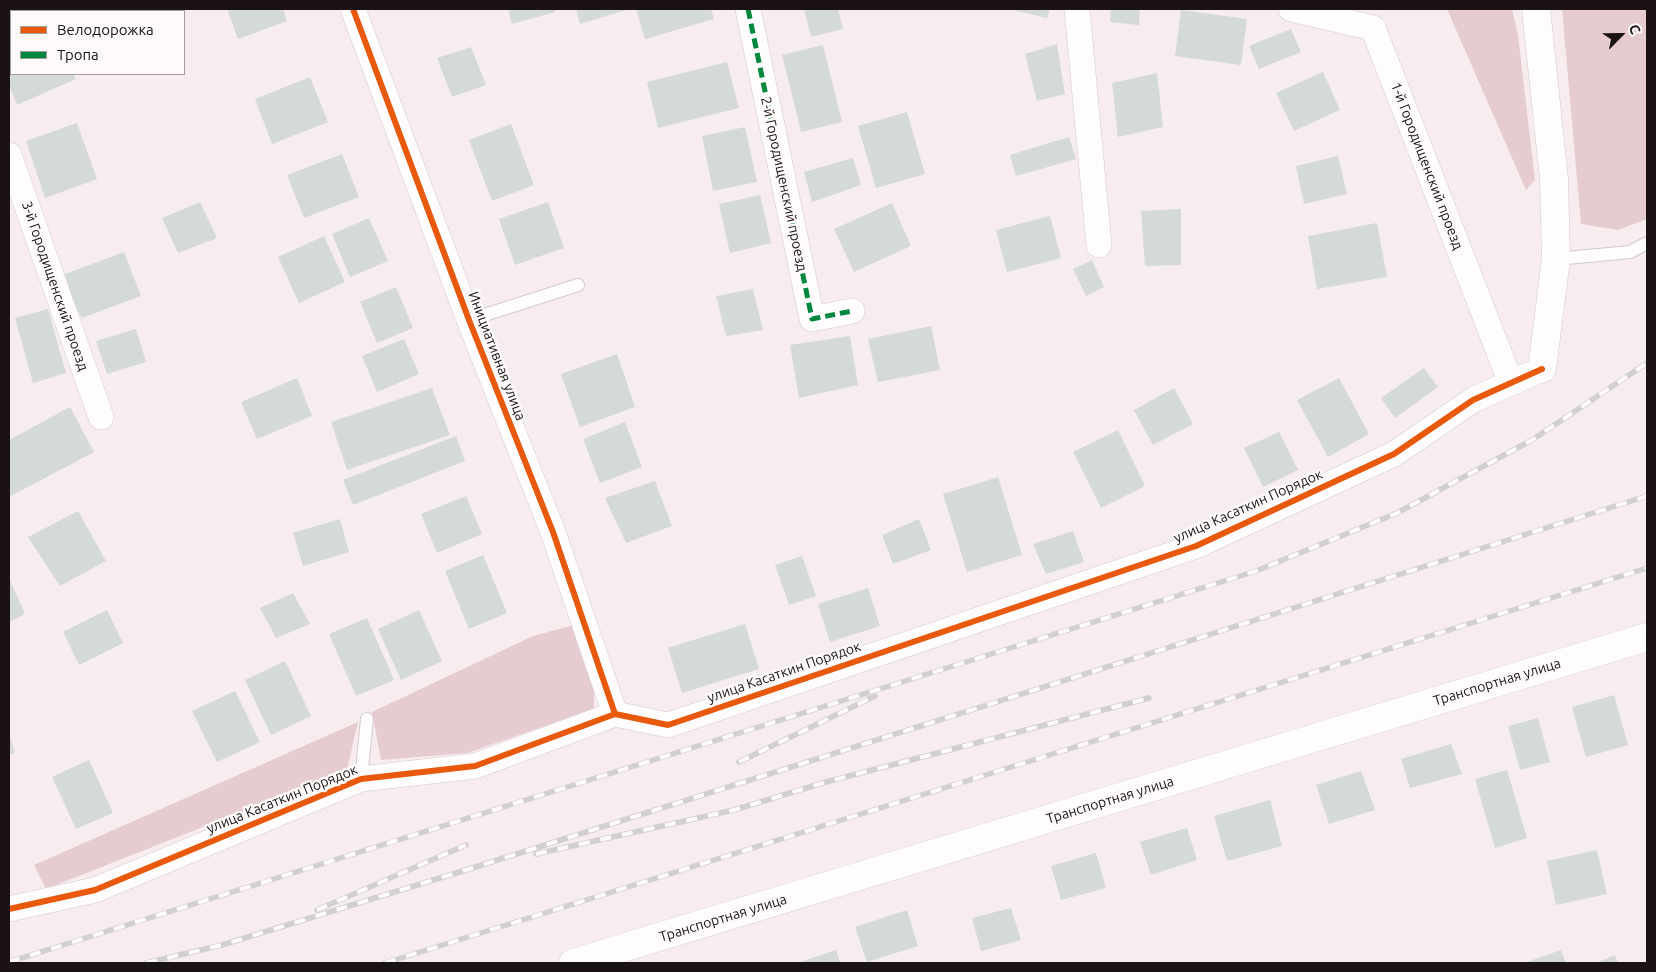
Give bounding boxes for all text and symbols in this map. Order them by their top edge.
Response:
legend [10,10,185,75]
north arrow [1596,10,1646,60]
text: Велодорожка [57,21,154,38]
text: С [1626,22,1644,36]
text: Тропа [57,46,99,63]
street label: 1-й Городищенский проезд [1387,80,1467,252]
street label: 2-й Городищенский проезд [757,95,811,273]
street label: 3-й Городищенский проезд [18,199,92,373]
street label: Инициативная улица [465,289,529,423]
street label: улица Касаткин Порядок [1171,466,1325,546]
street label: улица Касаткин Порядок [705,638,863,706]
street label: Транспортная улица [1431,655,1563,709]
street label: улица Касаткин Порядок [204,761,360,837]
street label: Транспортная улица [1044,773,1176,827]
street label: Транспортная улица [657,891,789,945]

